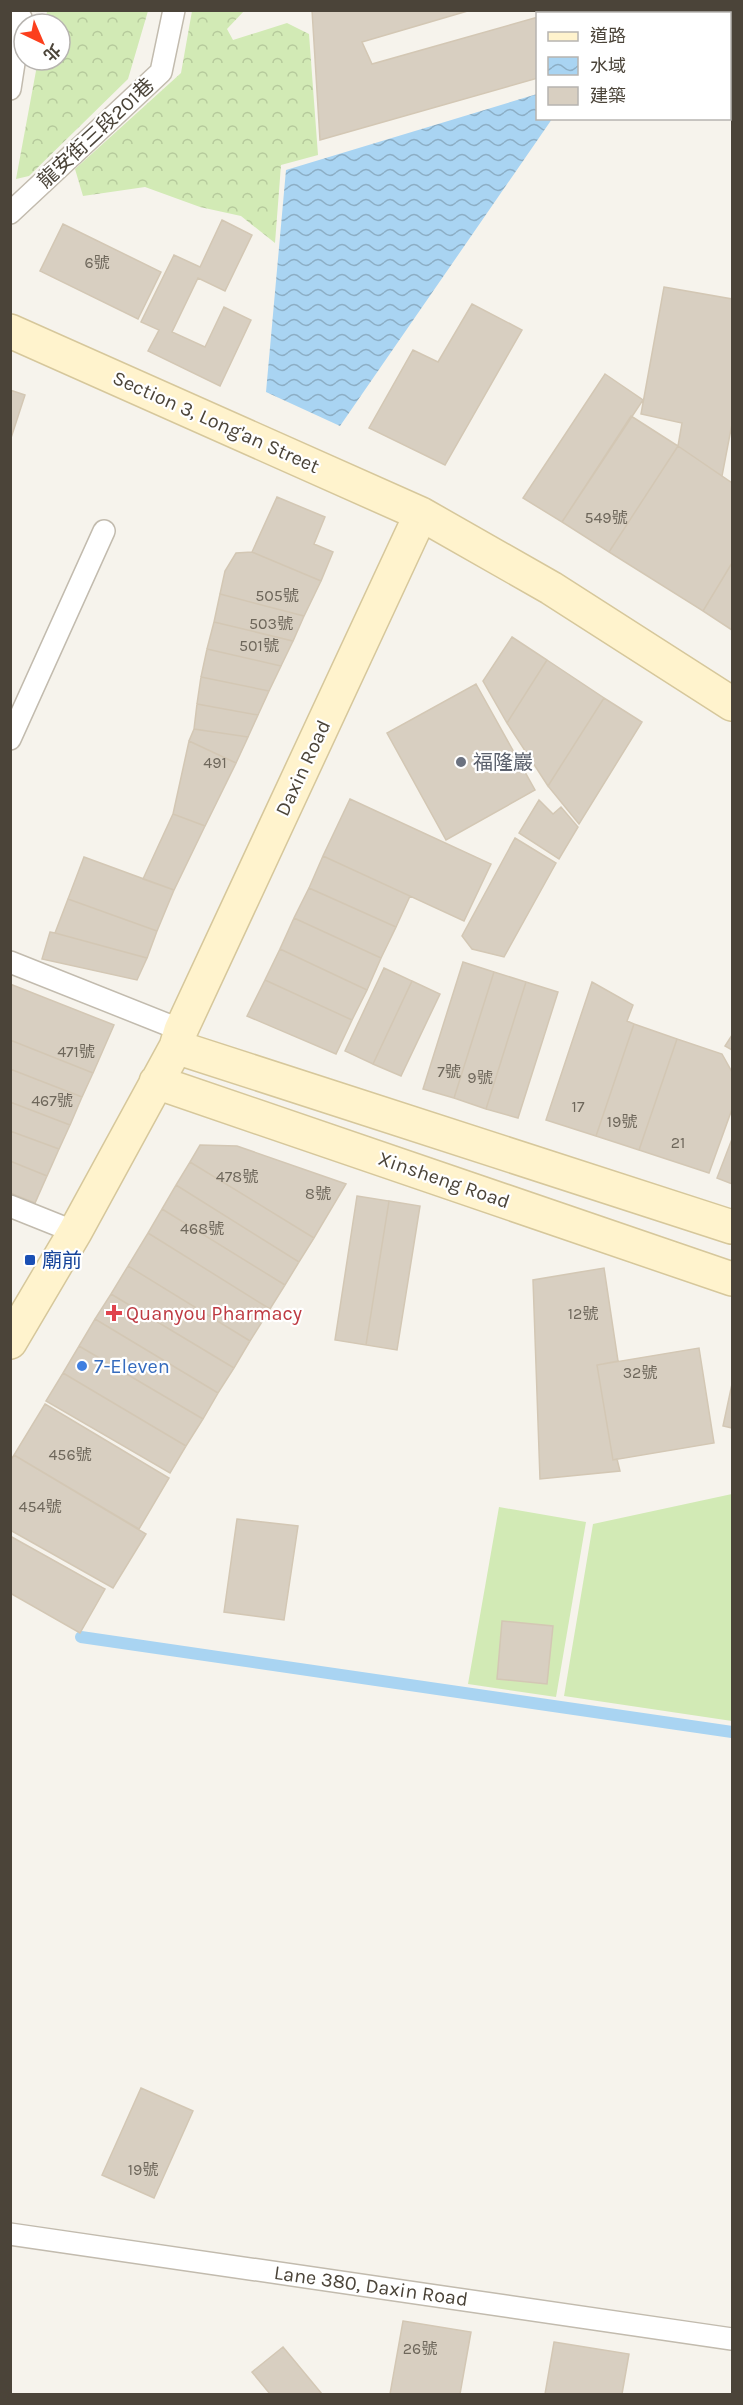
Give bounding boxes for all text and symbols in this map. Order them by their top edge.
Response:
north arrow [12,12,72,72]
legend [536,12,731,120]
text: 道路 [590,25,626,47]
text: 北 [40,40,64,65]
text: 水域 [590,55,626,77]
street label: 龍安街三段201巷 [33,73,159,193]
text: 建築 [590,85,626,107]
house number: 6號 [84,253,110,272]
street label: Section 3, Long'an Street [109,366,323,478]
house number: 549號 [584,508,628,527]
house number: 505號 [255,586,299,605]
house number: 503號 [249,614,293,633]
house number: 501號 [239,636,279,655]
street label: Daxin Road [271,716,335,820]
place label: 福隆巖 [473,751,533,774]
house number: 491 [203,753,227,772]
marker: 福隆巖 [454,755,468,769]
house number: 471號 [57,1042,95,1061]
house number: 7號 [437,1062,461,1081]
house number: 9號 [467,1068,493,1087]
house number: 467號 [31,1091,73,1110]
house number: 17 [572,1097,585,1116]
house number: 19號 [607,1112,637,1131]
house number: 21 [671,1133,685,1152]
street label: Xinsheng Road [375,1147,513,1213]
house number: 478號 [216,1167,258,1186]
house number: 8號 [305,1184,331,1203]
house number: 468號 [180,1219,224,1238]
place label: 廟前 [42,1249,82,1272]
marker: 廟前 [23,1253,37,1267]
place label: Quanyou Pharmacy [126,1302,302,1325]
house number: 12號 [568,1304,598,1323]
marker: Quanyou Pharmacy [107,1306,121,1320]
place label: 7-Eleven [94,1355,170,1378]
marker: 7-Eleven [75,1359,89,1373]
house number: 32號 [623,1363,657,1382]
house number: 456號 [48,1445,92,1464]
house number: 454號 [19,1497,61,1516]
house number: 19號 [128,2160,158,2179]
street label: Lane 380, Daxin Road [273,2261,469,2311]
house number: 26號 [403,2339,437,2358]

